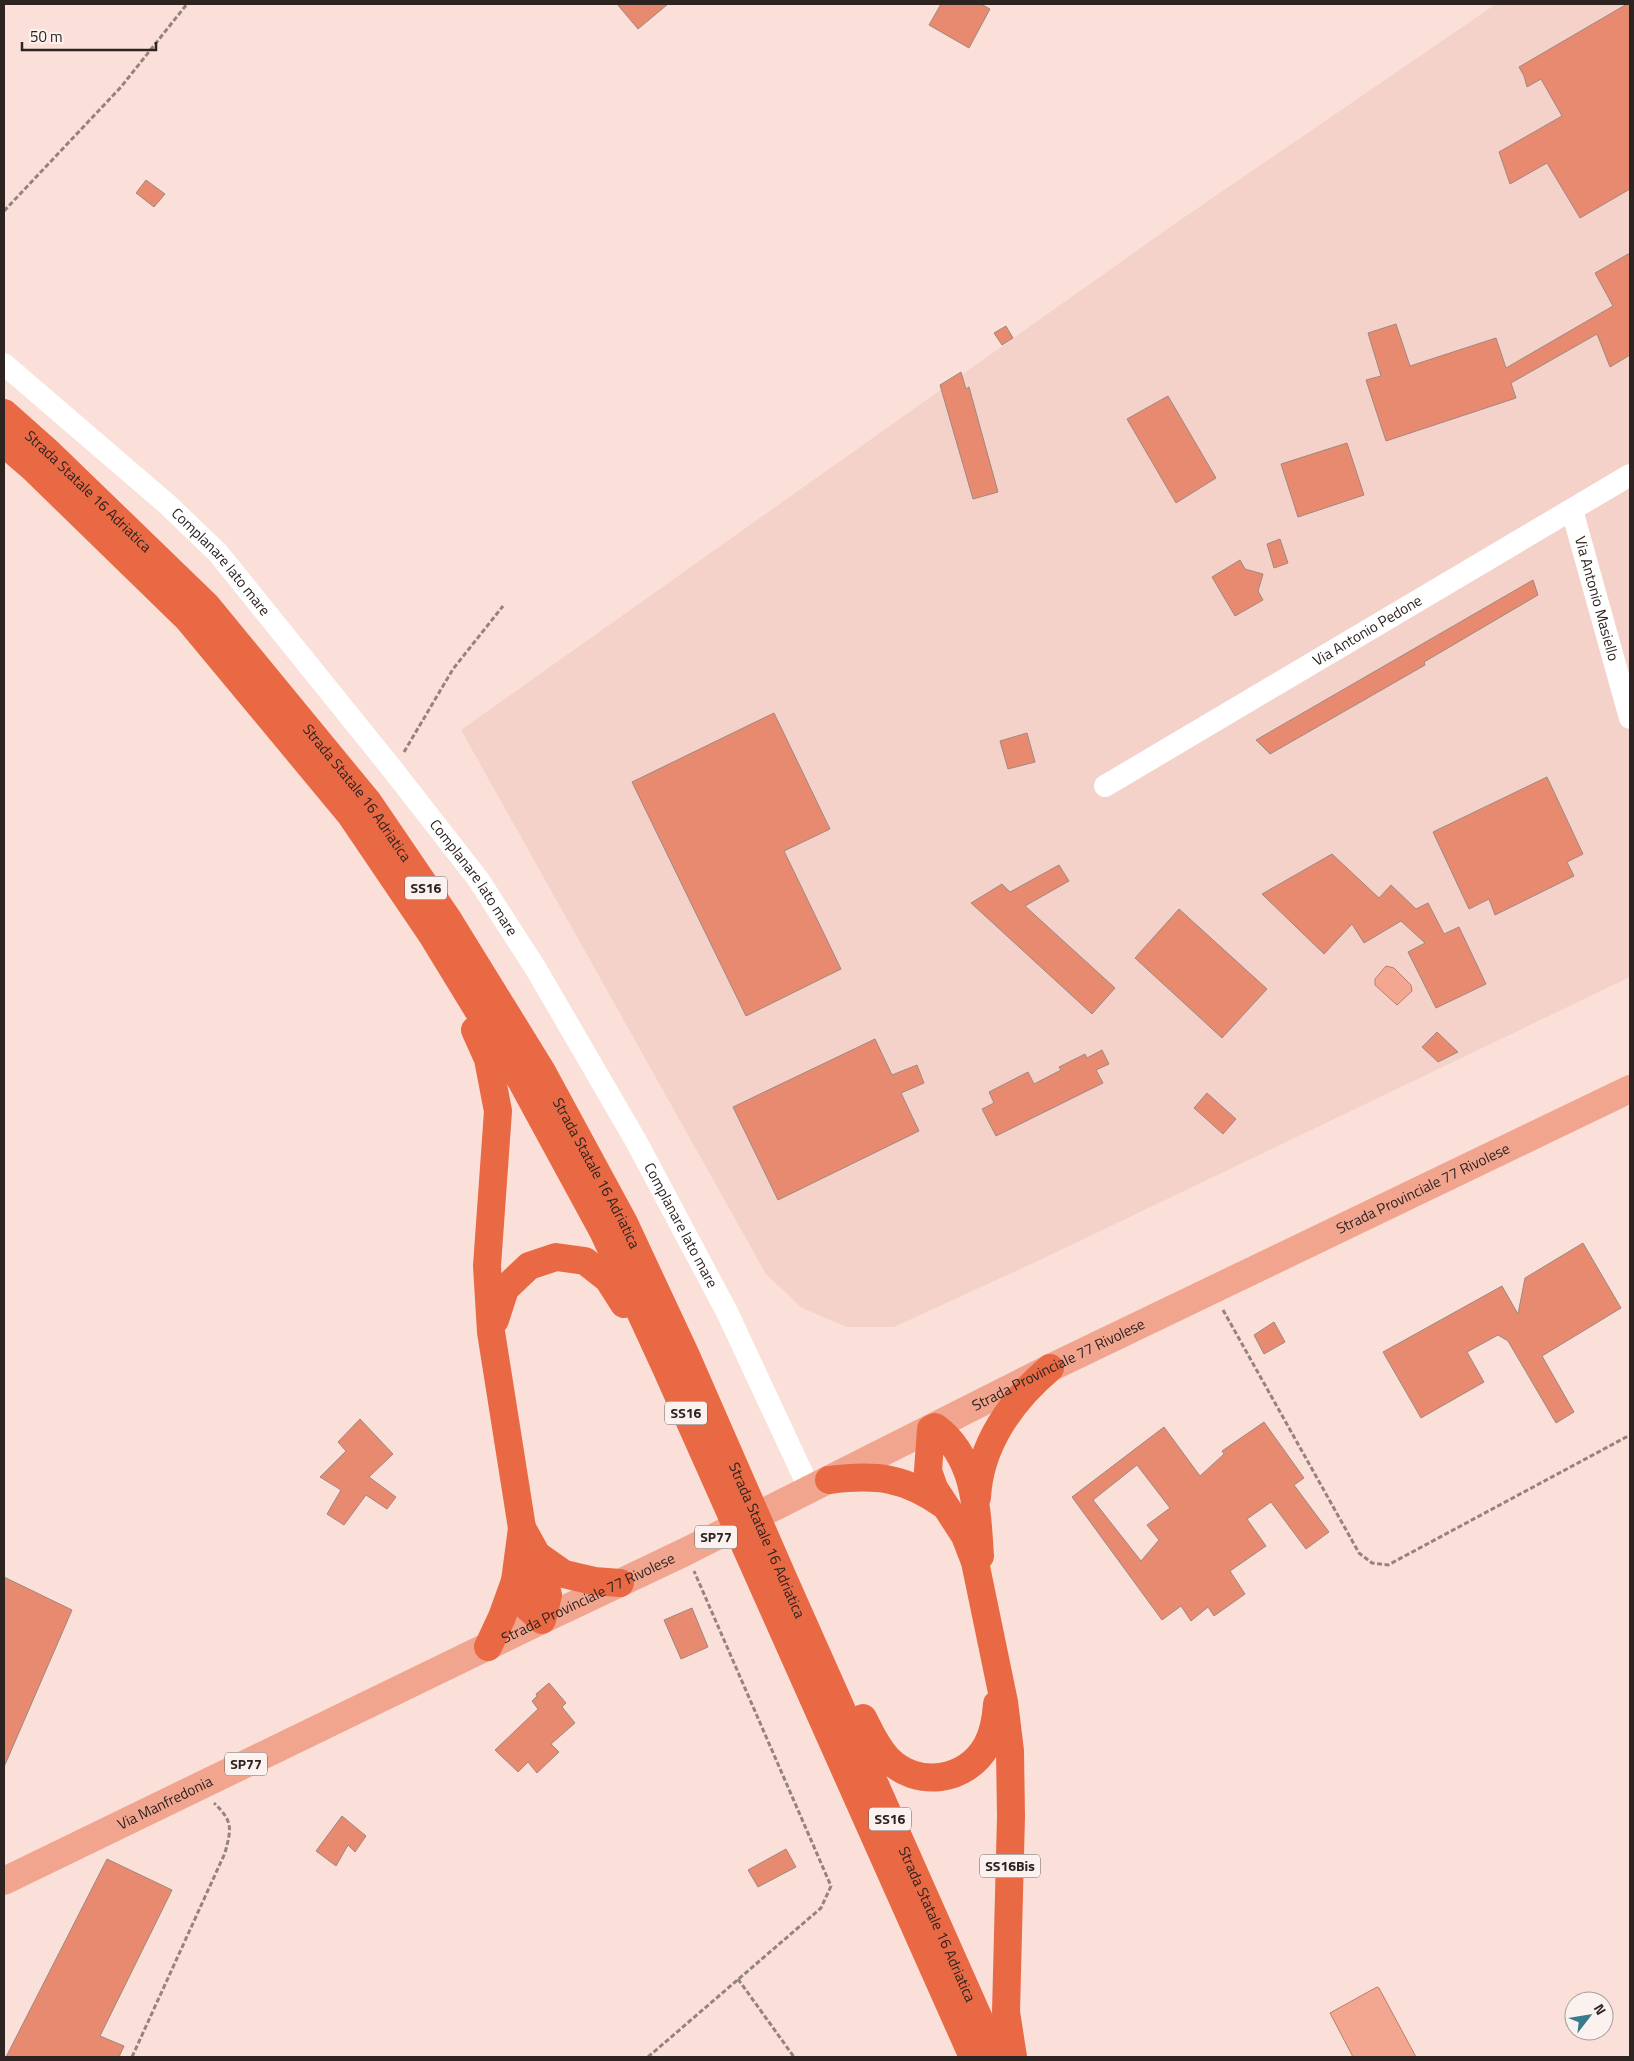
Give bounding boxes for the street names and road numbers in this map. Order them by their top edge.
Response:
street label: Strada Statale 16 Adriatica [20,425,157,558]
street label: Complanare lato mare [166,502,276,621]
street label: Via Antonio Masiello [1569,534,1626,664]
street label: Via Antonio Pedone [1308,589,1426,671]
street label: Strada Statale 16 Adriatica [297,719,418,867]
street label: Complanare lato mare [424,814,524,940]
road number: SS16 [405,876,447,900]
street label: Strada Statale 16 Adriatica [547,1093,647,1253]
street label: Strada Provinciale 77 Rivolese [1332,1137,1513,1240]
street label: Complanare lato mare [638,1158,724,1292]
street label: Strada Provinciale 77 Rivolese [968,1312,1148,1417]
road number: SS16 [665,1402,707,1425]
street label: Strada Statale 16 Adriatica [723,1459,812,1622]
road number: SP77 [695,1525,737,1548]
street label: Strada Provinciale 77 Rivolese [497,1546,679,1649]
road number: SP77 [225,1752,267,1776]
street label: Via Manfredonia [113,1769,217,1835]
road number: SS16 [869,1808,911,1830]
street label: Strada Statale 16 Adriatica [893,1843,982,2006]
road number: SS16Bis [980,1854,1040,1878]

